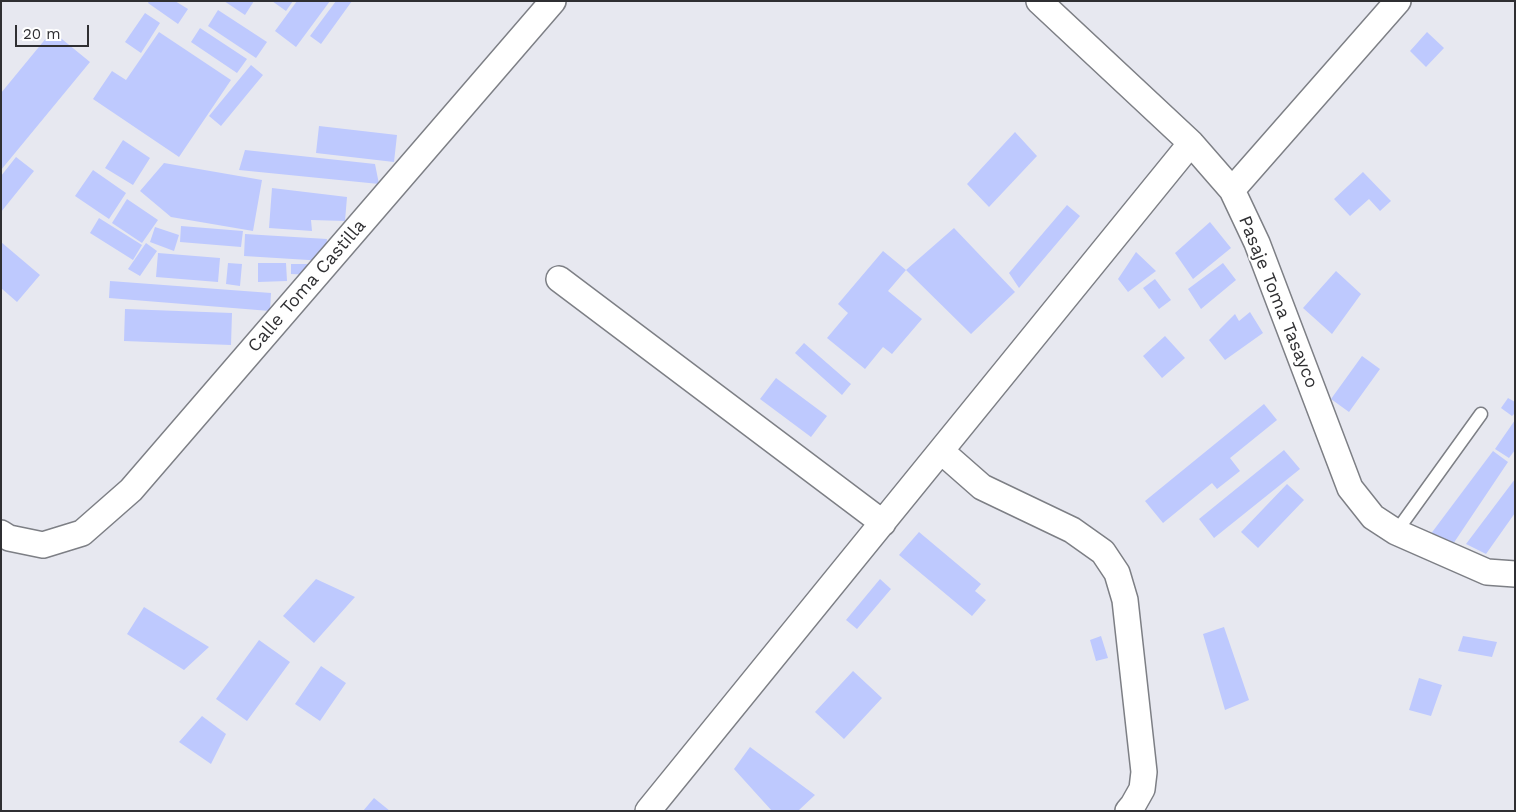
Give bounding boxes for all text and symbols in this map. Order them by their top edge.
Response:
scale bar [18,15,91,47]
text: 20 m [23,25,61,43]
street label: Pasaje Toma Tasayco [1234,213,1322,391]
street label: Calle Toma Castilla [243,215,371,357]

